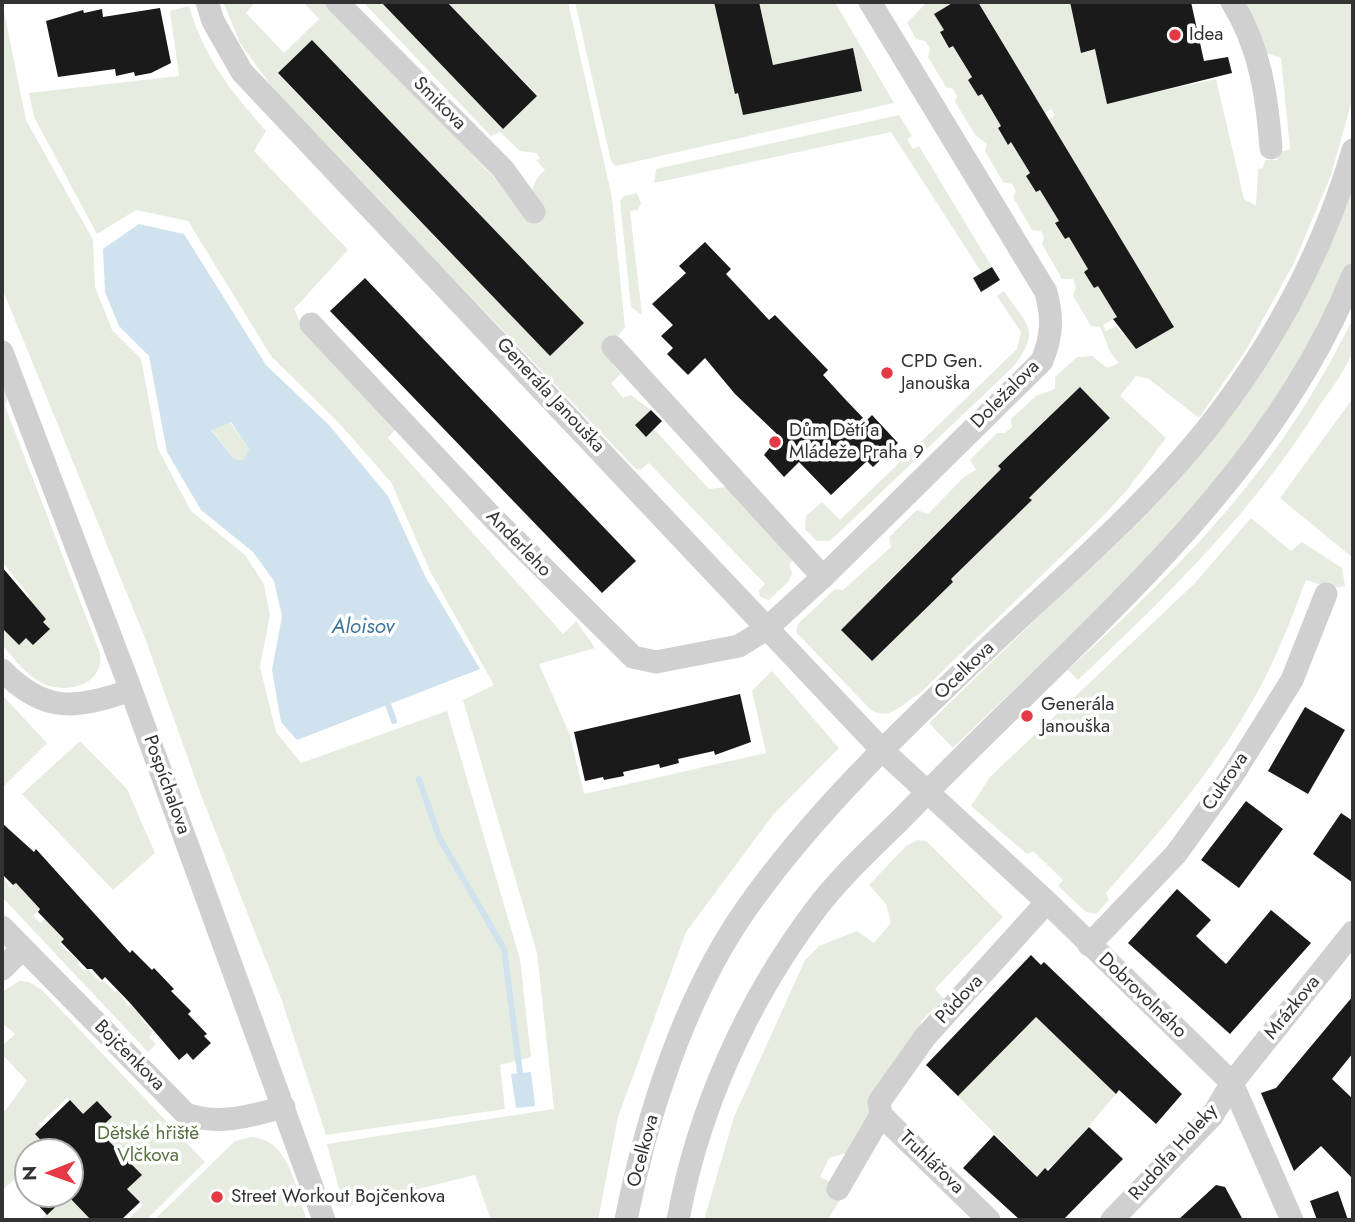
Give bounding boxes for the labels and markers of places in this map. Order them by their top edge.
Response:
place label: Idea [1189,24,1223,46]
marker: Idea [1167,27,1183,43]
place label: CPD Gen. Janouška [901,351,983,395]
marker: CPD Gen. Janouška [879,365,895,381]
place label: Dům Dětí a Mládeže Praha 9 [789,420,924,464]
marker: Dům Dětí a Mládeže Praha 9 [767,434,783,450]
place label: Generála Janouška [1041,694,1115,738]
marker: Generála Janouška [1019,708,1035,724]
place label: Street Workout Bojčenkova [231,1186,445,1208]
marker: Street Workout Bojčenkova [209,1189,225,1205]

